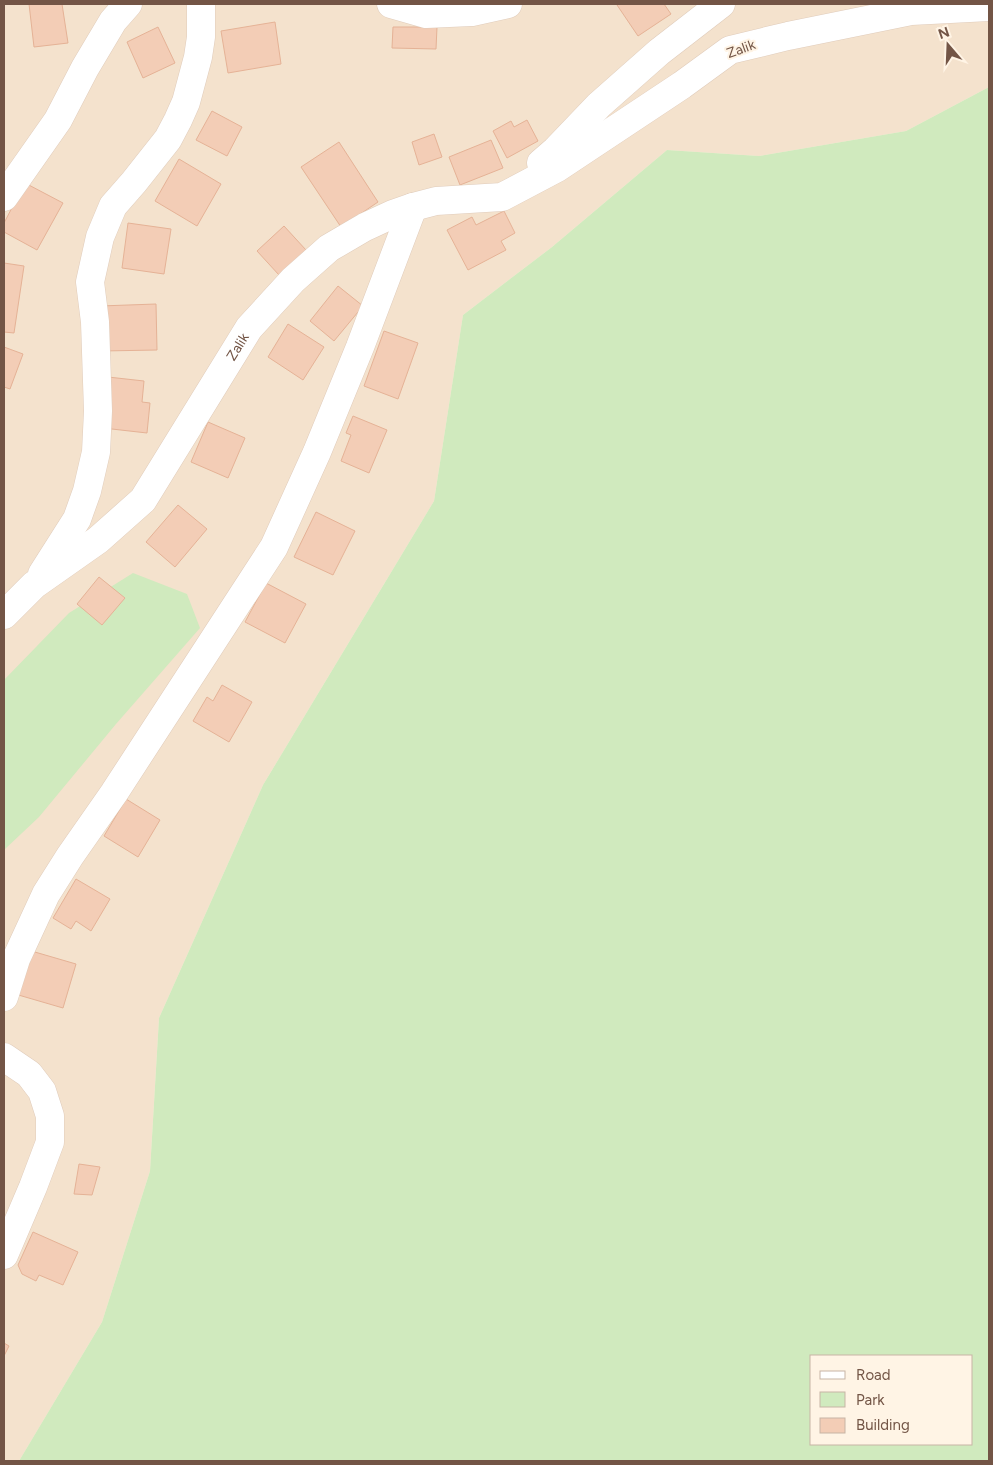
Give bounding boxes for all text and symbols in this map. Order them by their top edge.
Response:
north arrow [923,20,973,70]
text: N [936,23,952,43]
street label: Zalik [724,36,758,62]
street label: Zalik [223,330,253,364]
legend [810,1355,973,1445]
text: Road [856,1366,891,1384]
text: Park [856,1391,885,1409]
text: Building [856,1416,910,1434]

